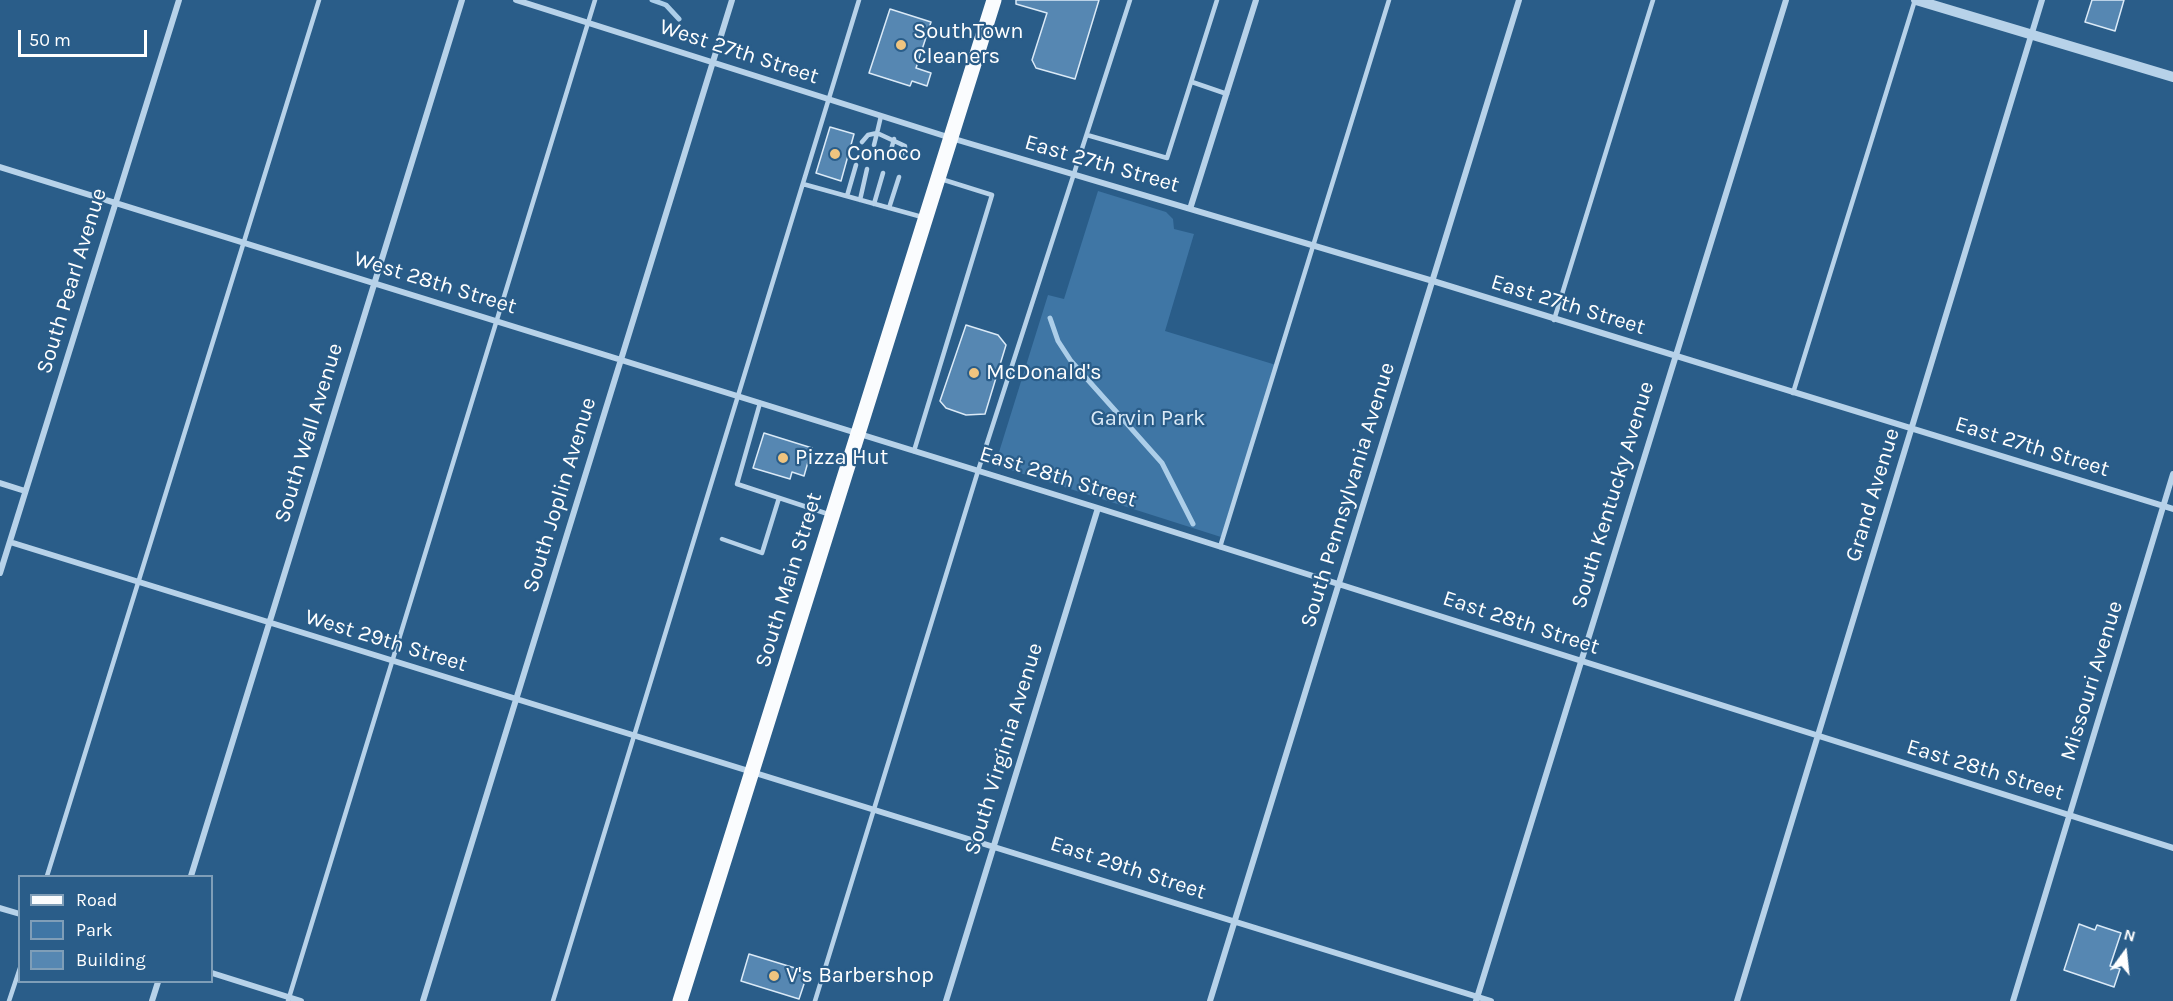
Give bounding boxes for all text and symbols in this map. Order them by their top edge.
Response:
street label: West 27th Street [656,14,822,90]
scale bar [21,18,150,56]
place label: SouthTown Cleaners [913,19,1024,70]
text: 50 m [29,29,71,51]
marker: SouthTown Cleaners [894,38,908,52]
street label: East 27th Street [1022,129,1182,199]
place label: Conoco [847,141,921,167]
marker: Conoco [828,147,842,161]
street label: South Pearl Avenue [31,185,113,377]
street label: West 28th Street [350,246,520,320]
street label: East 27th Street [1488,269,1648,341]
street label: South Wall Avenue [269,340,349,526]
street label: South Pennsylvania Avenue [1295,359,1401,631]
place label: McDonald's [986,360,1102,386]
marker: McDonald's [967,366,981,380]
street label: South Kentucky Avenue [1566,378,1660,612]
street label: South Joplin Avenue [518,394,602,596]
park label: Garvin Park [1091,406,1205,432]
street label: East 27th Street [1952,411,2112,483]
street label: Grand Avenue [1840,425,1906,565]
street label: East 28th Street [976,441,1140,513]
place label: Pizza Hut [795,445,888,471]
marker: Pizza Hut [776,451,790,465]
street label: South Main Street [750,489,828,671]
street label: East 28th Street [1439,585,1603,661]
street label: Missouri Avenue [2055,598,2129,764]
street label: West 29th Street [302,604,470,678]
street label: South Virginia Avenue [959,640,1049,858]
street label: East 28th Street [1903,734,2067,806]
street label: East 29th Street [1047,830,1209,906]
legend [18,875,213,983]
text: Road [76,889,117,911]
text: Park [76,919,113,941]
north arrow [2095,923,2155,983]
text: N [2122,924,2138,946]
text: Building [76,949,146,971]
place label: V's Barbershop [786,963,934,989]
marker: V's Barbershop [767,969,781,983]

